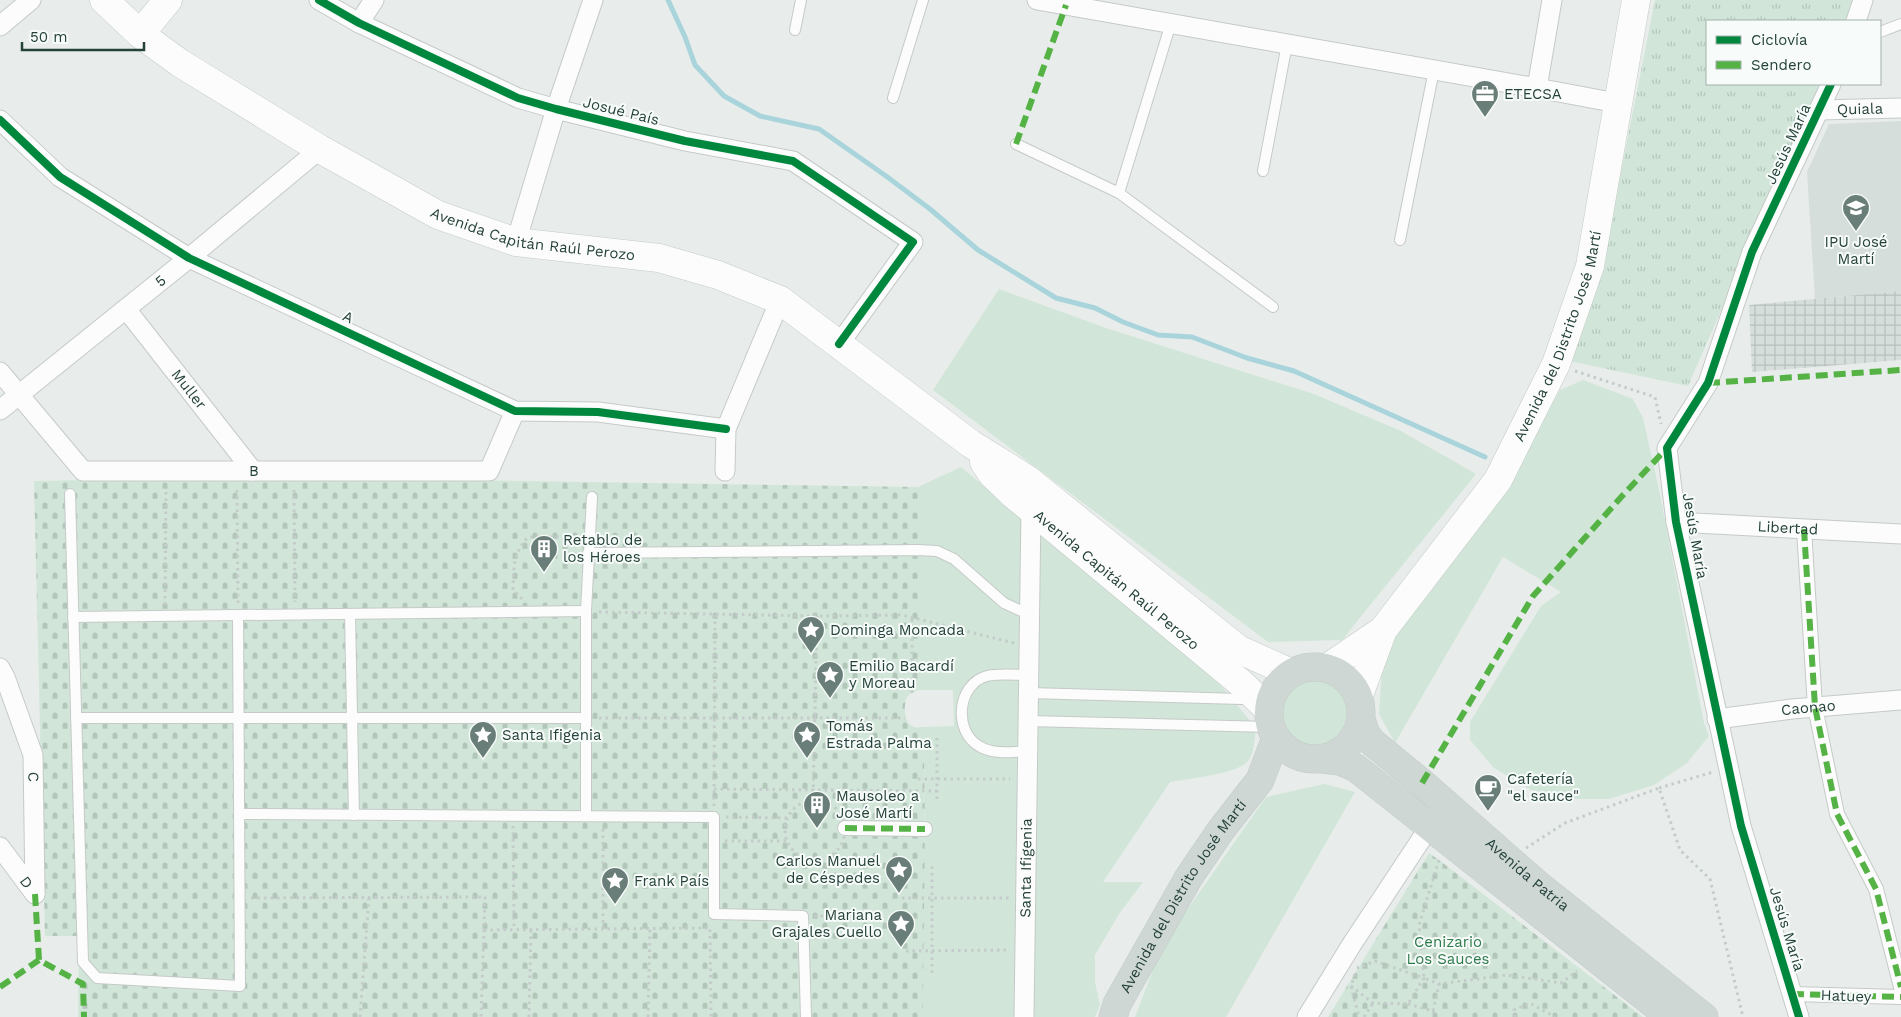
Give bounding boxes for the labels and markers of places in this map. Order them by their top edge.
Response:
office icon: ETECSA [1470,79,1500,118]
place label: ETECSA [1504,85,1562,103]
school or university icon: IPU José Martí [1841,193,1871,232]
place label: IPU José Martí [1825,233,1887,268]
place label: Retablo de los Héroes [563,531,642,566]
building icon: Retablo de los Héroes [529,534,559,573]
place icon: Dominga Moncada [796,615,826,654]
place label: Dominga Moncada [830,621,965,639]
place label: Emilio Bacardí y Moreau [849,657,954,692]
place icon: Emilio Bacardí y Moreau [815,660,845,699]
place label: Tomás Estrada Palma [826,717,932,752]
place icon: Santa Ifigenia [468,720,498,759]
place icon: Tomás Estrada Palma [792,720,822,759]
place label: Santa Ifigenia [502,726,602,744]
place label: Cafetería "el sauce" [1507,770,1579,805]
cafe icon: Cafetería "el sauce" [1473,773,1503,812]
place label: Mausoleo a José Martí [836,787,920,822]
building icon: Mausoleo a José Martí [802,790,832,829]
place label: Carlos Manuel de Céspedes [775,852,880,887]
place icon: Carlos Manuel de Céspedes [884,855,914,894]
place icon: Frank País [600,866,630,905]
place label: Frank País [634,872,709,890]
place label: Mariana Grajales Cuello [772,906,883,941]
place icon: Mariana Grajales Cuello [886,909,916,948]

